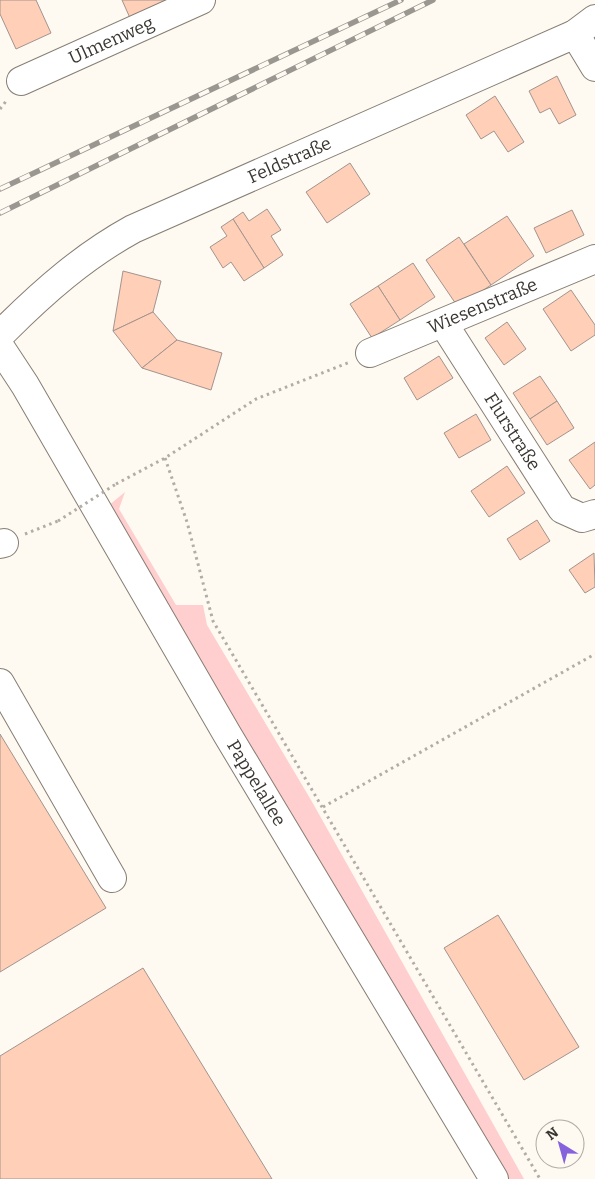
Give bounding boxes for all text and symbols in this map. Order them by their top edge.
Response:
street label: Ulmenweg [65,12,157,69]
street label: Feldstraße [244,132,335,188]
street label: Wiesenstraße [425,273,541,339]
street label: Flurstraße [480,389,545,475]
street label: Pappelallee [222,736,291,830]
north arrow [535,1119,585,1169]
text: N [543,1124,562,1144]

